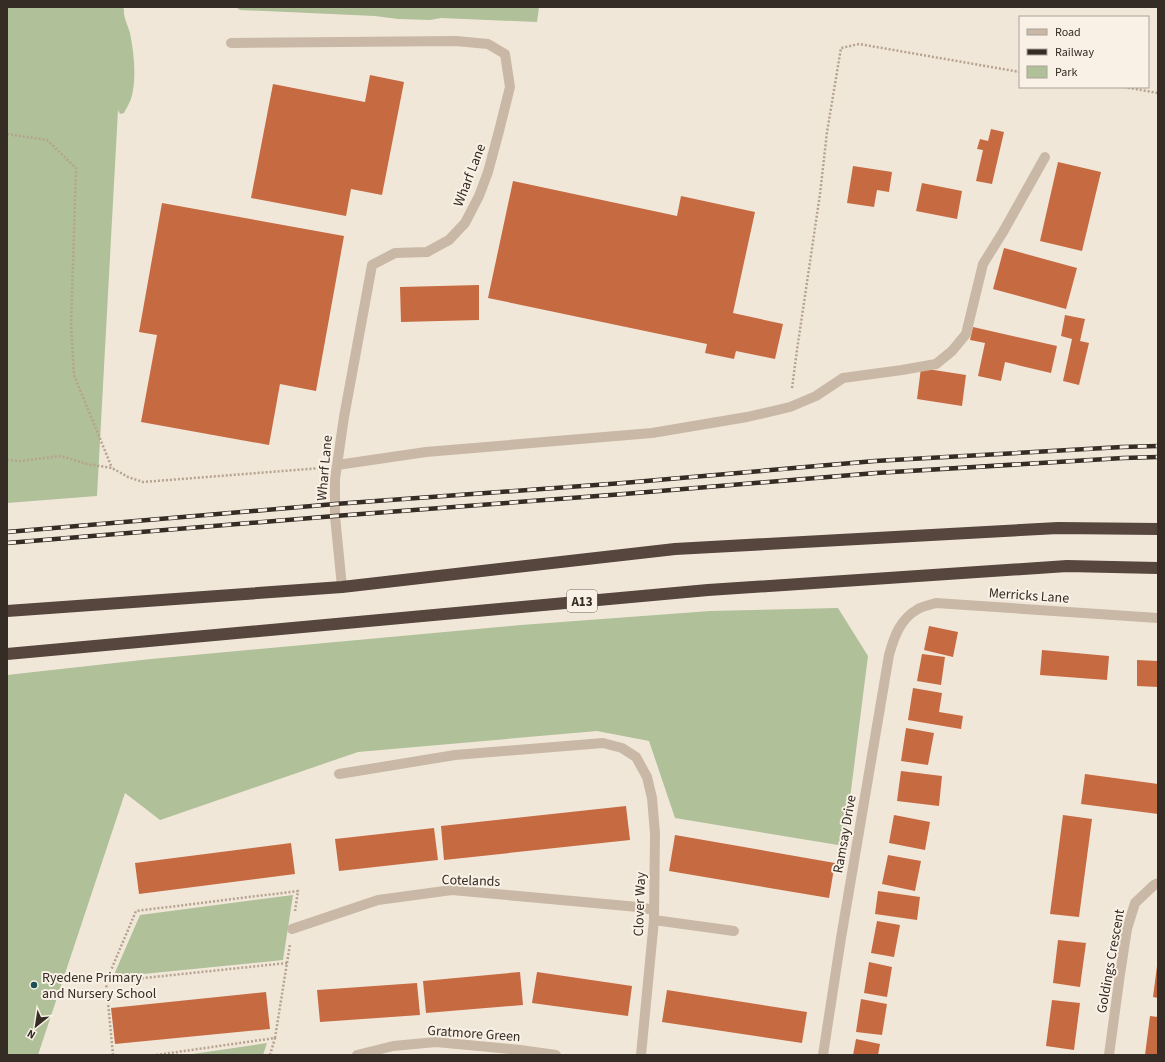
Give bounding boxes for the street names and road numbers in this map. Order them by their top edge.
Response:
street label: Wharf Lane [449,141,491,210]
street label: Wharf Lane [312,434,338,502]
street label: Merricks Lane [988,583,1070,609]
road number: A13 [567,590,597,612]
street label: Ramsay Drive [828,793,862,875]
street label: Cotelands [441,870,501,892]
street label: Clover Way [629,871,651,937]
street label: Goldings Crescent [1092,907,1130,1015]
street label: Gratmore Green [427,1021,521,1047]

